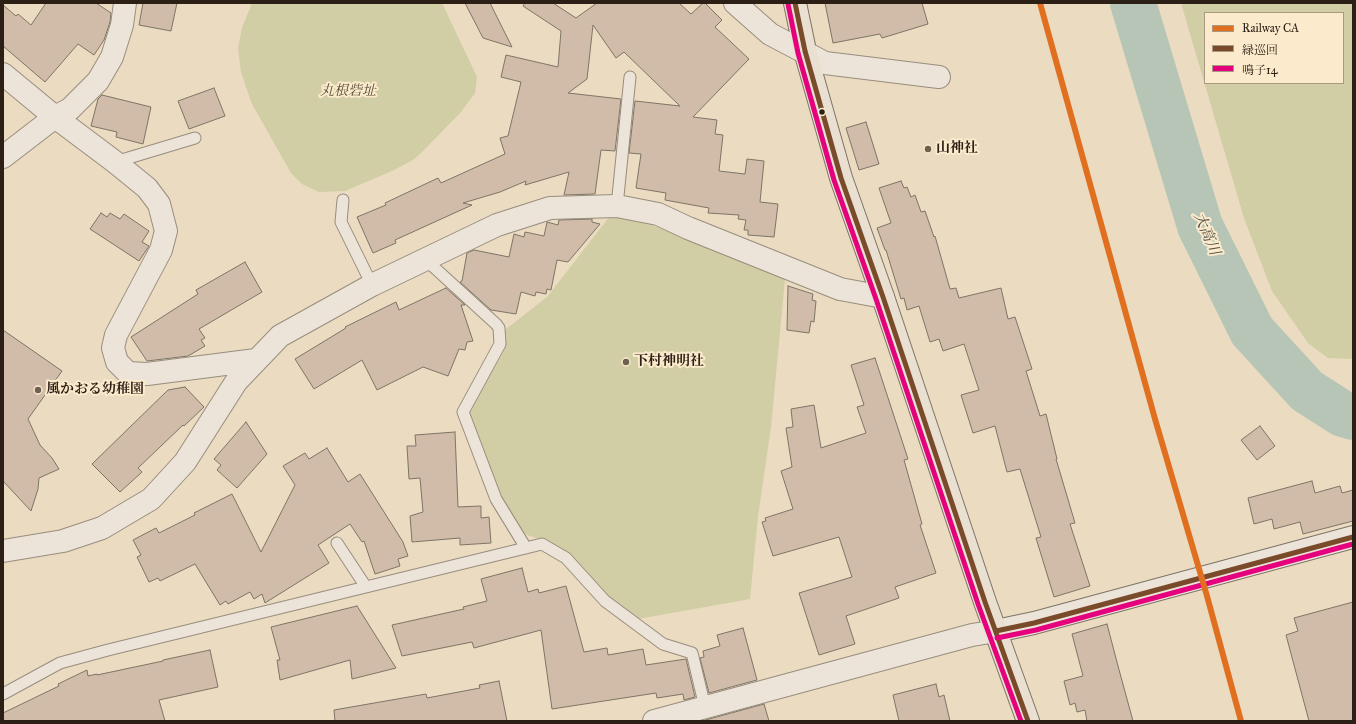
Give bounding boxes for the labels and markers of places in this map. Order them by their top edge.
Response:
unlabelled marker [817,107,827,117]
place label: 山神社 [936,141,978,157]
marker: 山神社 [923,144,933,154]
place label: 下村神明社 [634,354,704,370]
marker: 下村神明社 [621,357,631,367]
place label: 風かおる幼稚園 [46,382,144,398]
marker: 風かおる幼稚園 [33,385,43,395]

